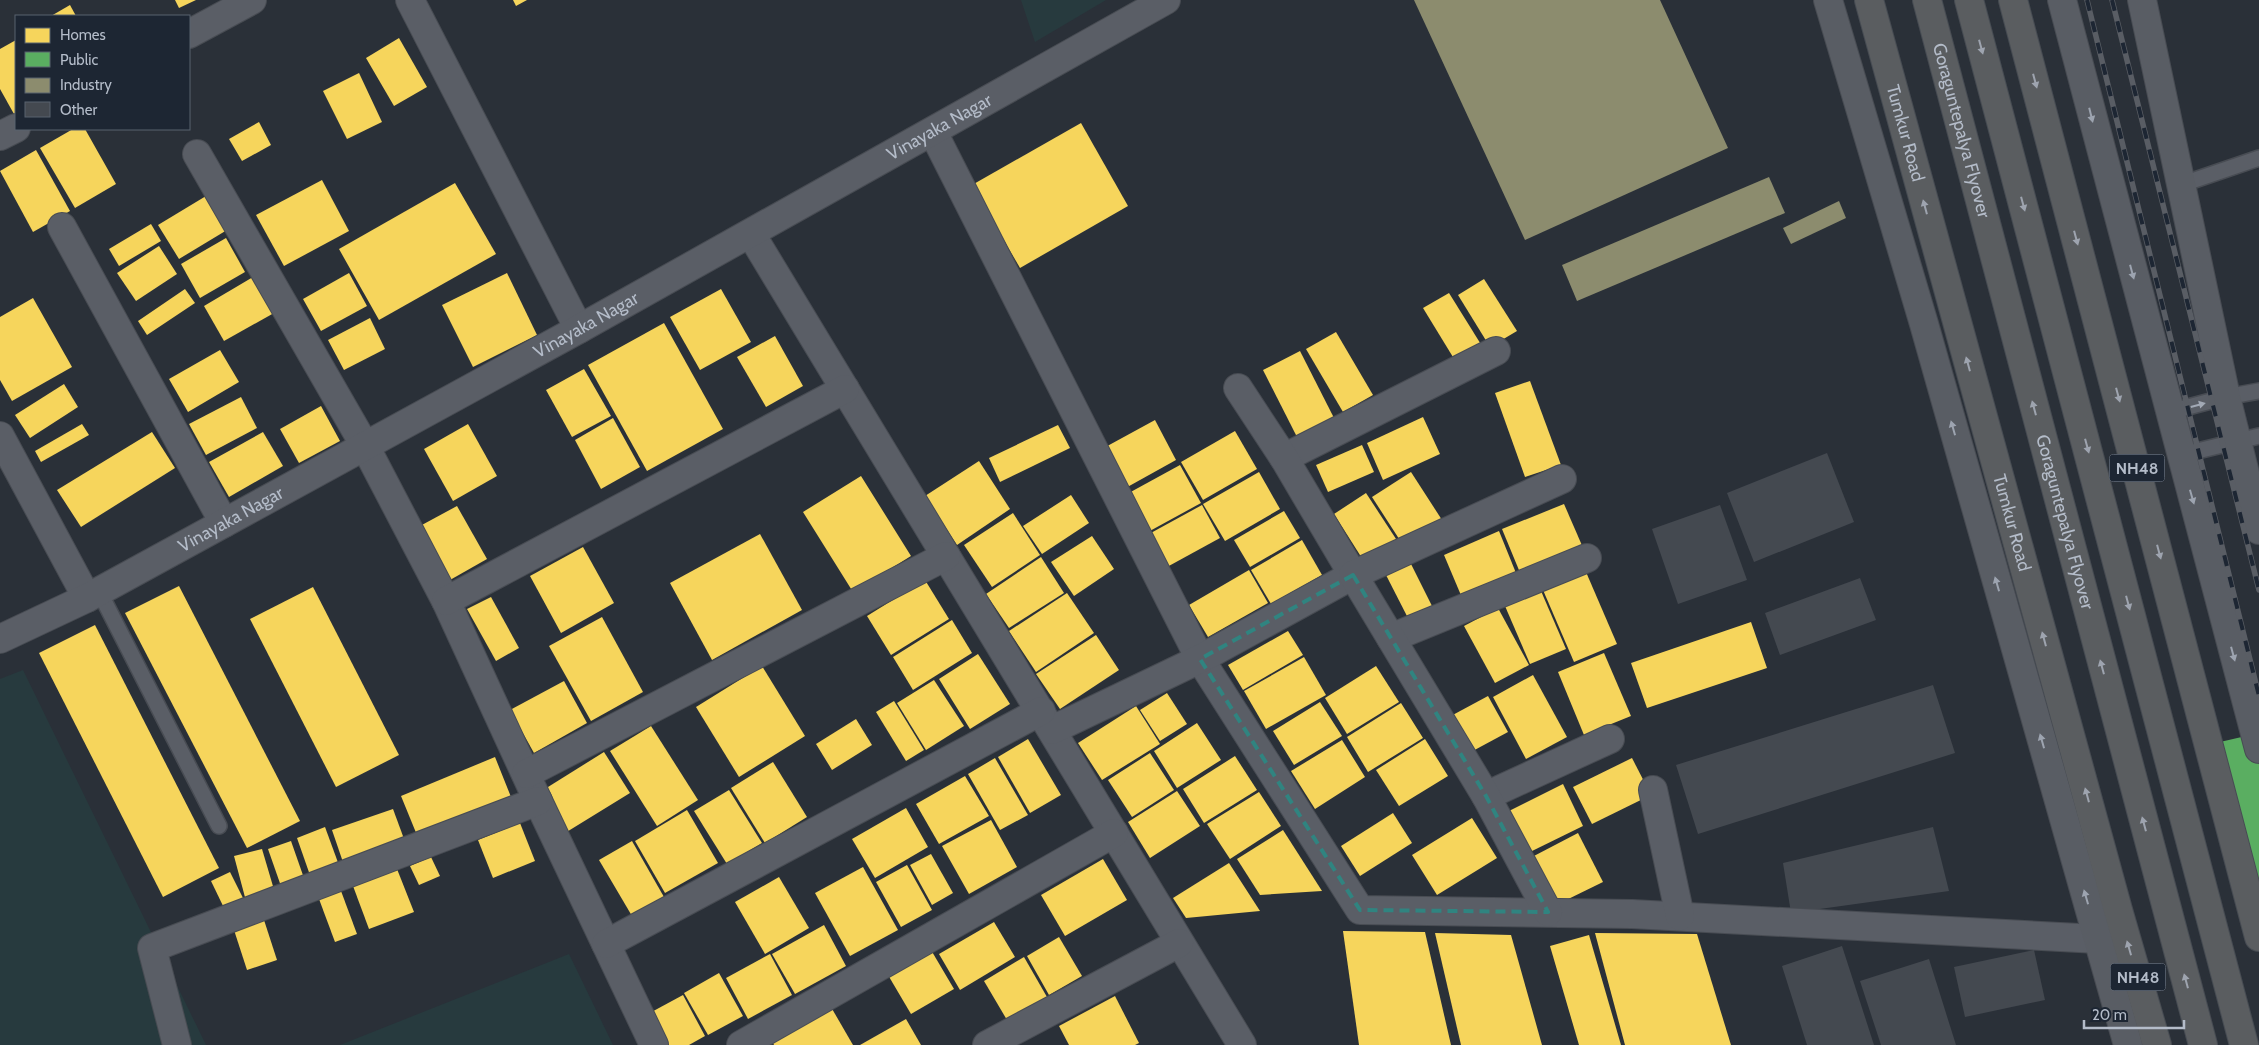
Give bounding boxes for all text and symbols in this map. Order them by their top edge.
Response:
legend [15,15,190,130]
text: Homes [60,26,106,44]
one-way arrow [1978,40,1986,55]
street label: Goraguntepalya Flyover [1928,41,1995,221]
text: Public [60,51,98,69]
one-way arrow [2031,73,2039,88]
text: Industry [60,76,112,94]
street label: Tumkur Road [1882,82,1929,184]
street label: Vinayaka Nagar [883,89,996,165]
text: Other [60,101,97,119]
one-way arrow [2087,107,2095,123]
one-way arrow [2019,197,2027,212]
one-way arrow [1921,199,1929,214]
one-way arrow [2073,231,2081,246]
one-way arrow [2128,265,2136,280]
street label: Vinayaka Nagar [530,287,643,363]
one-way arrow [1964,356,1972,371]
one-way arrow [2114,388,2122,403]
one-way arrow [2190,400,2205,408]
one-way arrow [2030,401,2038,416]
one-way arrow [1949,420,1957,435]
street label: Goraguntepalya Flyover [2031,432,2099,612]
one-way arrow [2083,439,2091,454]
road number: NH48 [2110,454,2164,482]
street label: Tumkur Road [1988,472,2036,574]
street label: Vinayaka Nagar [174,482,287,557]
one-way arrow [2188,490,2196,505]
one-way arrow [2155,545,2163,560]
one-way arrow [1993,577,2001,592]
one-way arrow [2124,596,2132,611]
one-way arrow [2039,631,2047,646]
one-way arrow [2230,647,2238,662]
one-way arrow [2098,659,2106,674]
one-way arrow [2037,733,2045,748]
one-way arrow [2082,788,2090,803]
one-way arrow [2139,816,2147,831]
one-way arrow [2082,889,2090,905]
one-way arrow [2125,940,2133,955]
road number: NH48 [2110,964,2166,990]
one-way arrow [2181,973,2189,988]
scale bar [2084,998,2184,1030]
text: 20 m [2092,1006,2127,1024]

